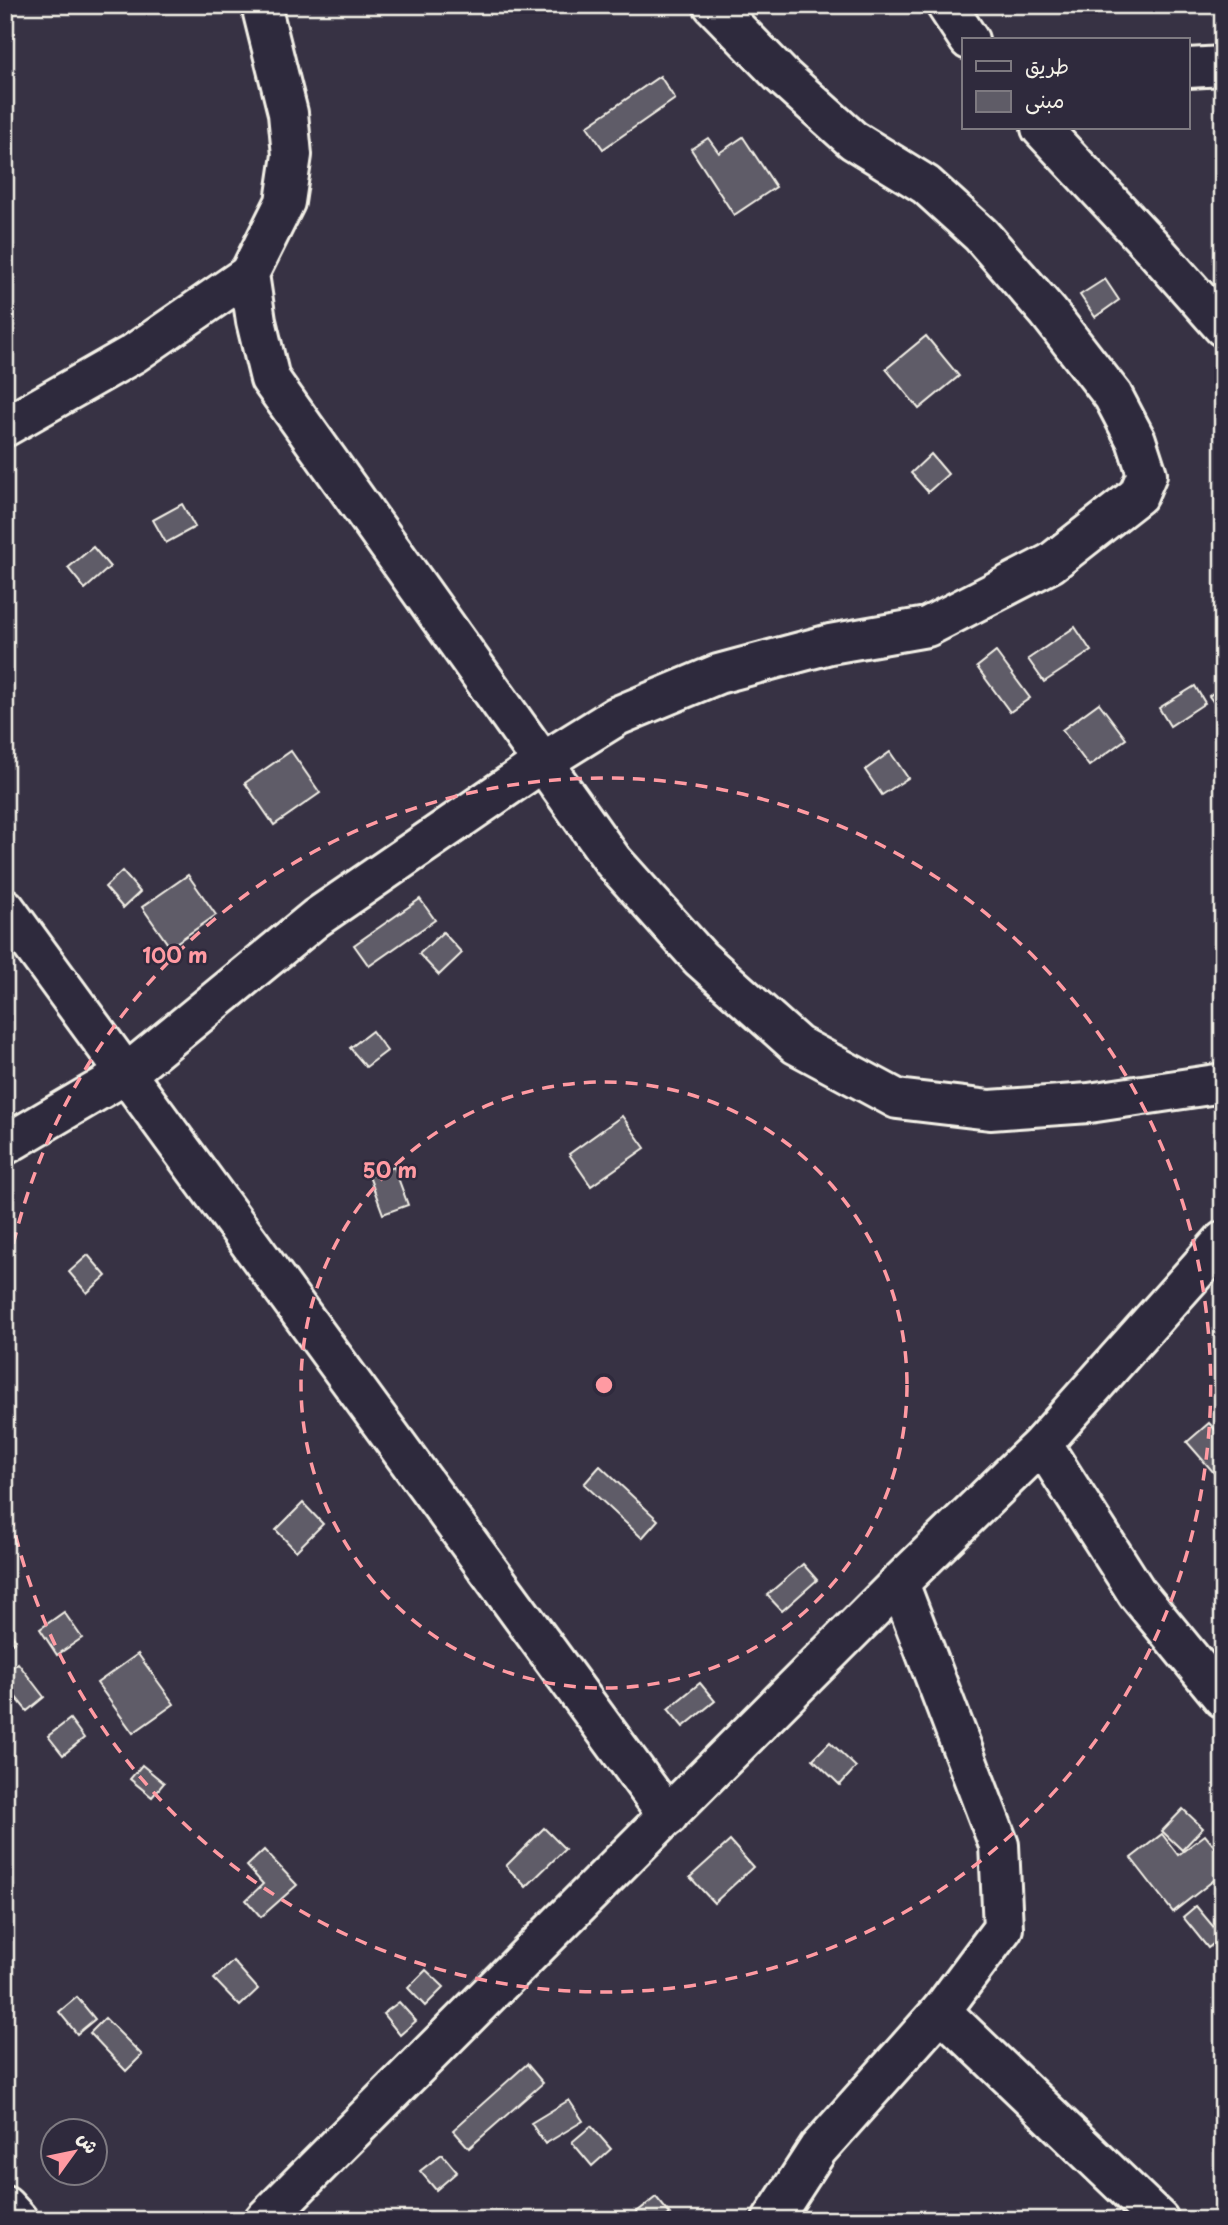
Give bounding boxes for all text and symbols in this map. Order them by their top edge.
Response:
legend [962,38,1190,130]
text: طريق [1025,49,1069,81]
text: مبنى [1025,83,1064,115]
text: 100 m [142,938,208,970]
text: 50 m [363,1153,417,1185]
centre of rings [592,1373,616,1397]
north arrow [38,2116,108,2186]
text: ش [72,2126,107,2159]

